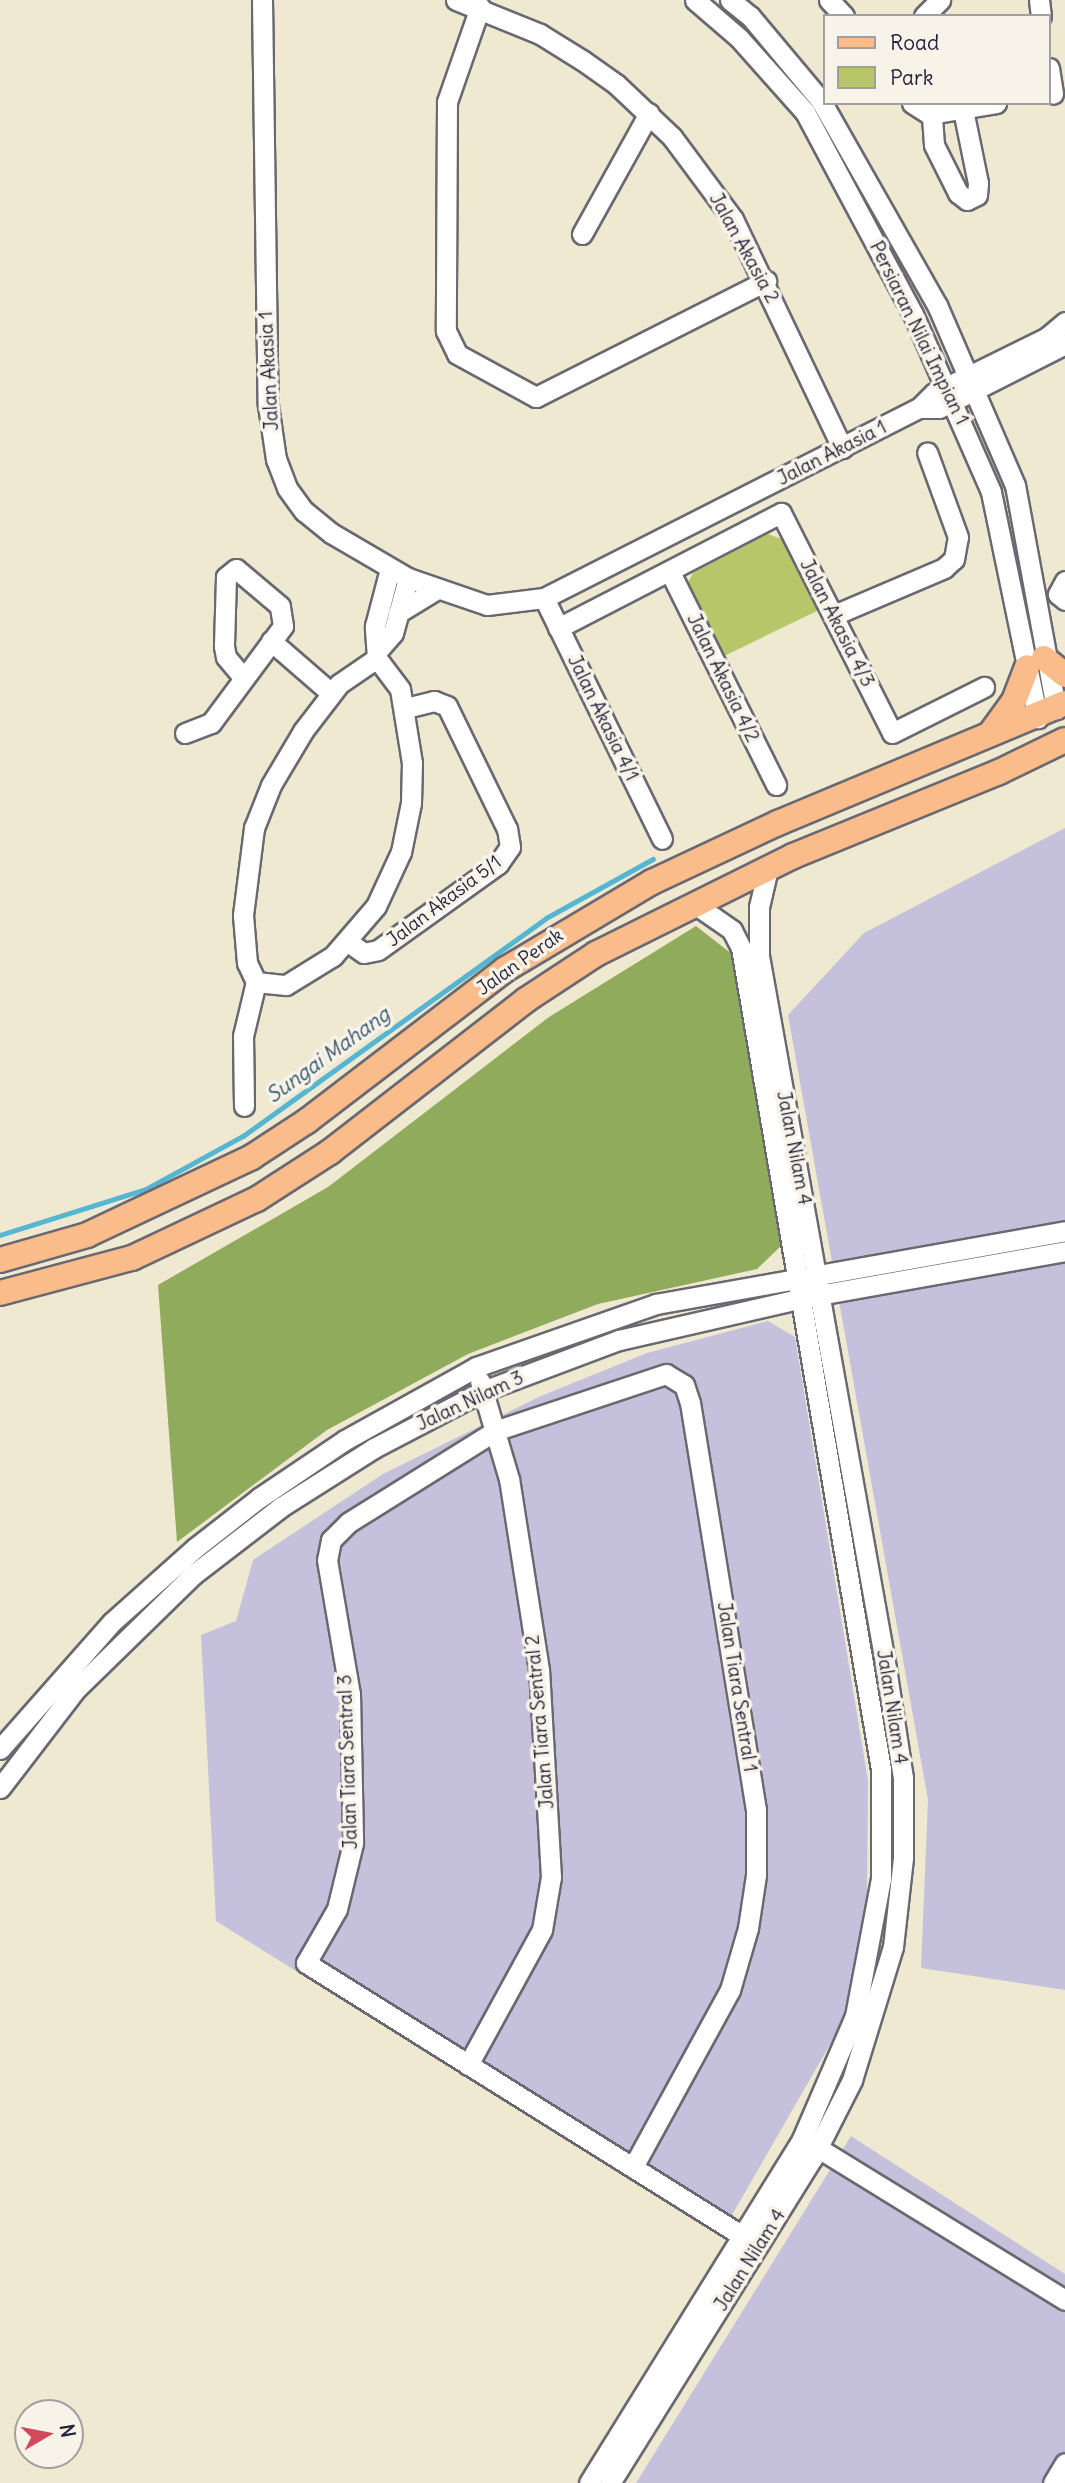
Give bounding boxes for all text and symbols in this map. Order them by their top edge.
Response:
legend [824,14,1051,105]
text: Road [890,29,939,56]
text: Park [890,64,933,91]
street label: Jalan Akasia 2 [704,189,784,307]
street label: Persiaran Nilai Impian 1 [865,238,973,428]
street label: Jalan Akasia 1 [254,311,284,431]
street label: Jalan Akasia 1 [774,416,890,490]
street label: Jalan Akasia 4/3 [795,555,879,691]
street label: Jalan Akasia 4/2 [682,610,764,746]
street label: Jalan Akasia 4/1 [563,651,643,785]
street label: Jalan Akasia 5/1 [382,851,506,951]
street label: Jalan Perak [472,924,568,1000]
water label: Sungai Mahang [261,1002,395,1108]
street label: Jalan Nilam 4 [772,1089,816,1207]
street label: Jalan Nilam 3 [413,1366,527,1436]
street label: Jalan Tiara Sentral 1 [712,1600,762,1774]
street label: Jalan Tiara Sentral 2 [521,1634,559,1810]
street label: Jalan Nilam 4 [872,1648,912,1766]
street label: Jalan Tiara Sentral 3 [334,1674,362,1850]
street label: Jalan Nilam 4 [710,2205,790,2315]
north arrow [14,2399,84,2469]
text: N [55,2422,81,2439]

